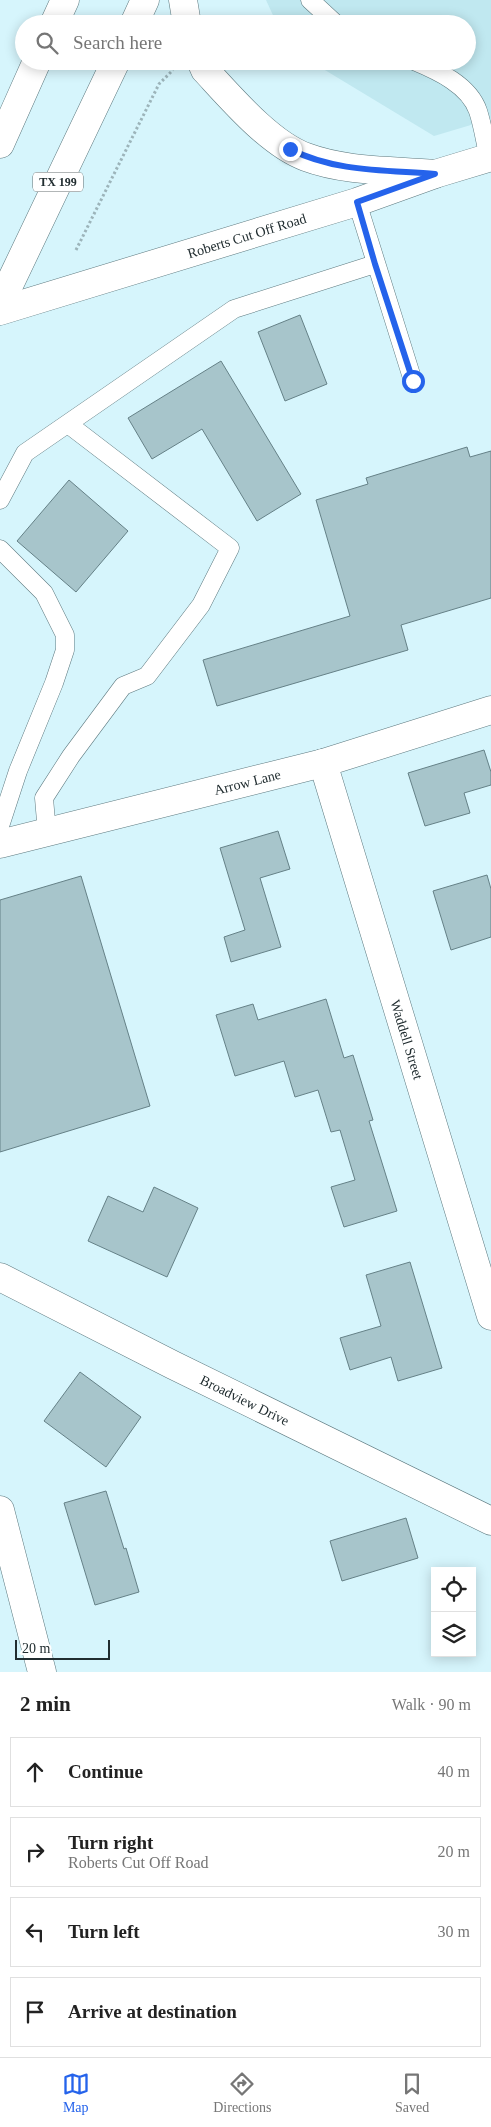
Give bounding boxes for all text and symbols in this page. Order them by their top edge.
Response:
search box [15,15,476,70]
icon: search [33,29,61,57]
text: Search here [73,32,162,53]
route end [279,138,302,161]
road number: TX 199 [33,172,83,192]
street label: Roberts Cut Off Road [186,211,308,261]
route start [402,370,425,393]
street label: Arrow Lane [213,767,282,798]
street label: Waddell Street [387,998,426,1081]
street label: Broadview Drive [198,1373,291,1429]
map controls [431,1567,476,1657]
button: locate [431,1567,476,1612]
button: layers [431,1612,476,1657]
scale bar [15,1637,110,1660]
text: 20 m [22,1641,50,1656]
text: 2 min [20,1692,71,1716]
text: Walk · 90 m [392,1696,471,1713]
icon: ahead [21,1758,49,1786]
text: Continue [68,1761,143,1782]
text: 40 m [438,1763,470,1780]
text: Turn right [68,1832,153,1853]
icon: right [21,1838,49,1866]
text: 20 m [438,1843,470,1860]
text: Roberts Cut Off Road [68,1854,209,1871]
icon: left [21,1918,49,1946]
text: Turn left [68,1921,140,1942]
text: 30 m [438,1923,470,1940]
icon: arrive [21,1998,49,2026]
text: Arrive at destination [68,2001,237,2022]
tab: Map [62,2070,90,2116]
tab: Directions [213,2070,272,2116]
tab: Saved [395,2070,429,2116]

